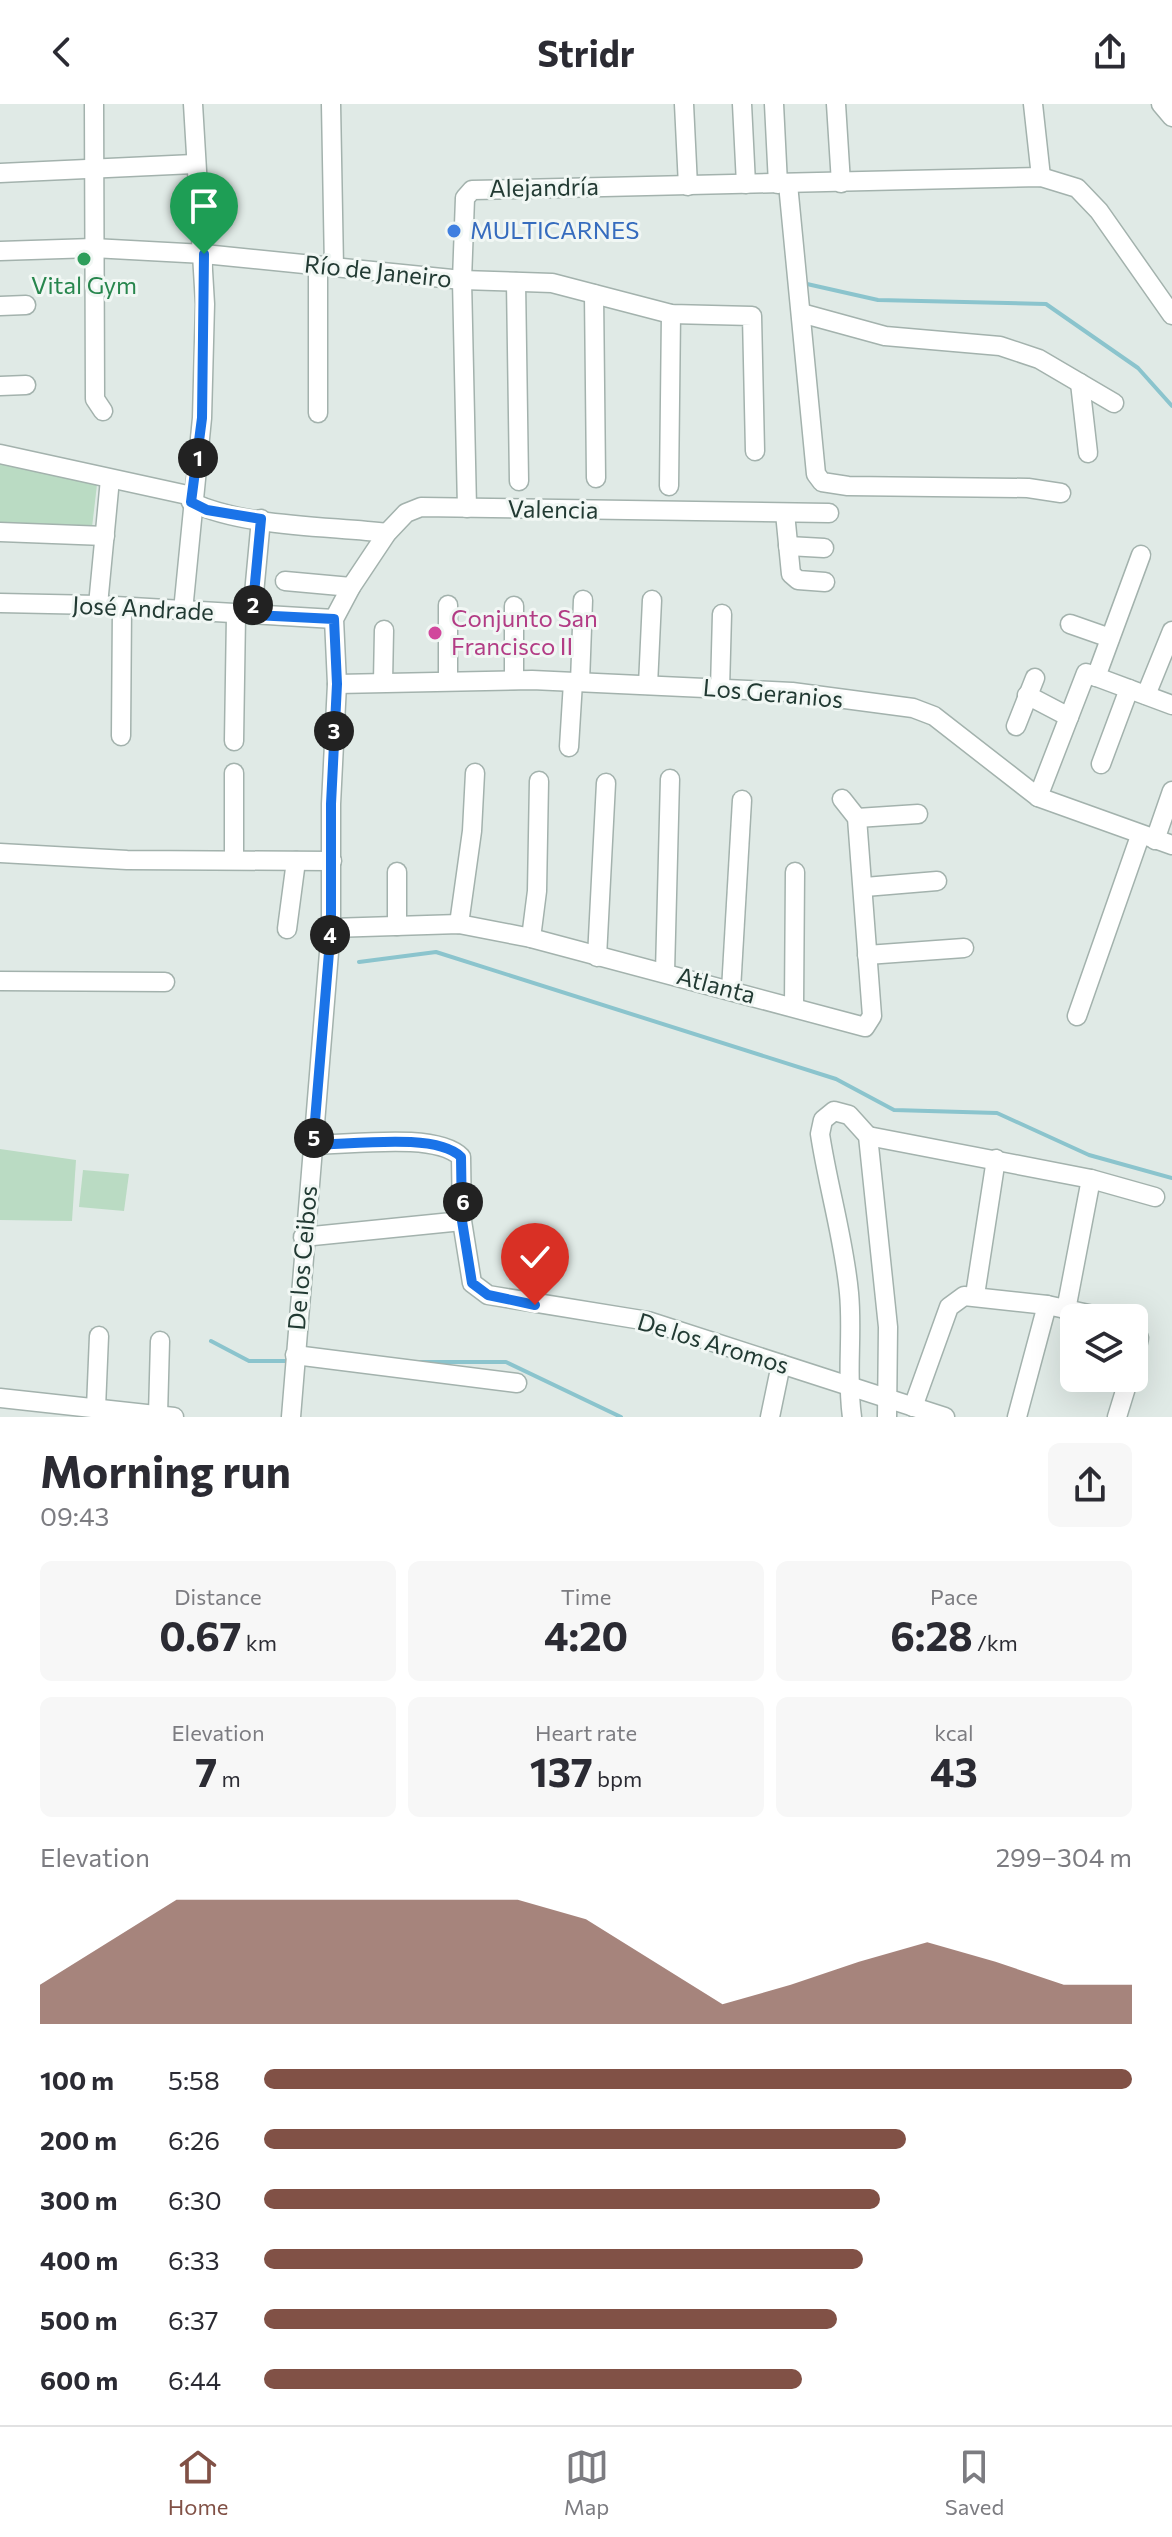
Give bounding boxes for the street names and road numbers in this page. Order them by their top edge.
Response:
street label: Alejandría [489,171,599,202]
street label: Río de Janeiro [303,248,453,293]
street label: Valencia [507,493,599,524]
street label: José Andrade [71,589,215,626]
street label: Los Geranios [702,672,844,713]
street label: Atlanta [674,960,759,1009]
street label: De los Ceibos [281,1184,322,1331]
street label: De los Aromos [634,1306,793,1379]

